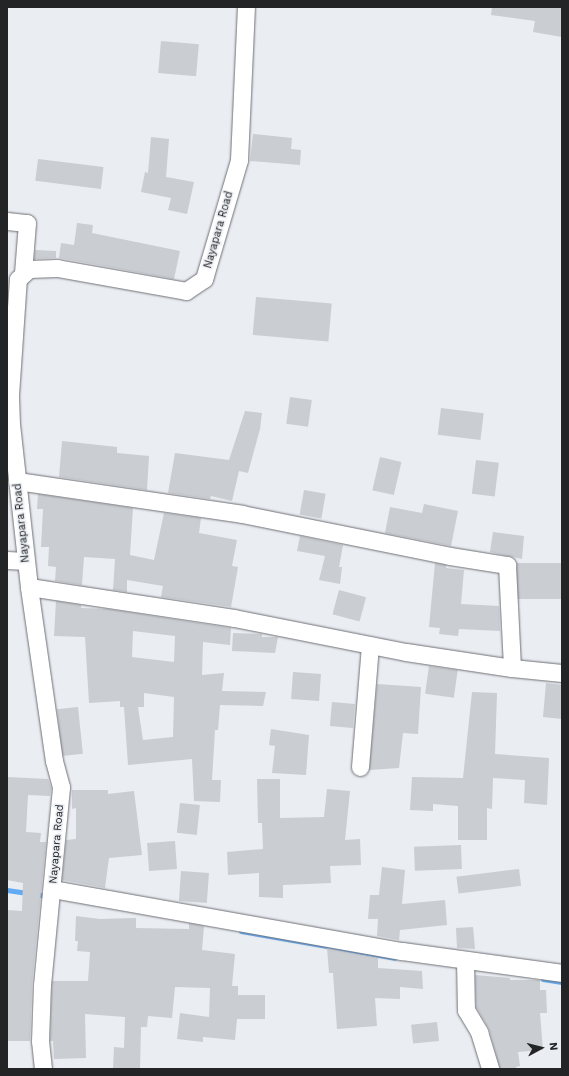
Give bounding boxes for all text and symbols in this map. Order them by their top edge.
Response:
street label: Nayapara Road [202,190,236,270]
street label: Nayapara Road [11,483,33,563]
street label: Nayapara Road [47,804,67,884]
north arrow [521,1028,561,1068]
text: N [546,1042,560,1051]

